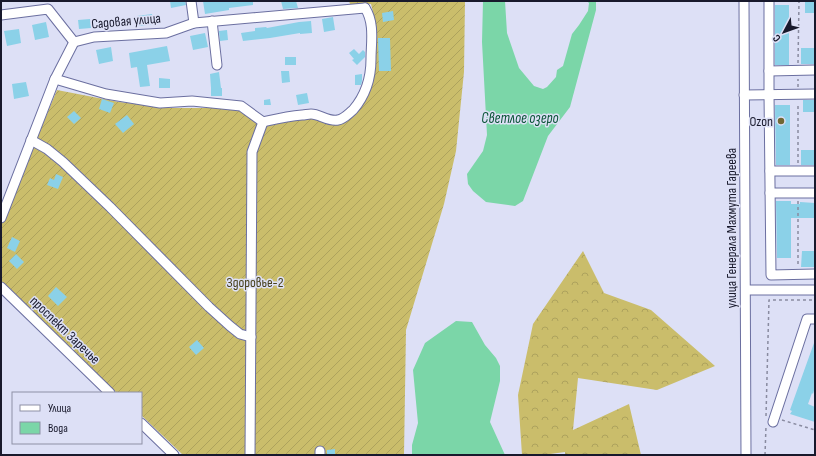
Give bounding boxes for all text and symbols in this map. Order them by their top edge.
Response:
street label: Садовая улица [90,9,162,33]
north arrow [764,12,804,52]
text: С [770,32,784,45]
water label: Светлое озеро [481,109,559,128]
place label: Ozon [749,113,773,130]
marker: Ozon [776,116,786,126]
street label: улица Генерала Махмута Гареева [723,148,740,308]
park label: Здоровье-2 [226,274,284,291]
street label: проспект Заречье [26,292,104,368]
legend [12,392,142,444]
text: Улица [48,401,72,416]
text: Вода [48,421,68,436]

